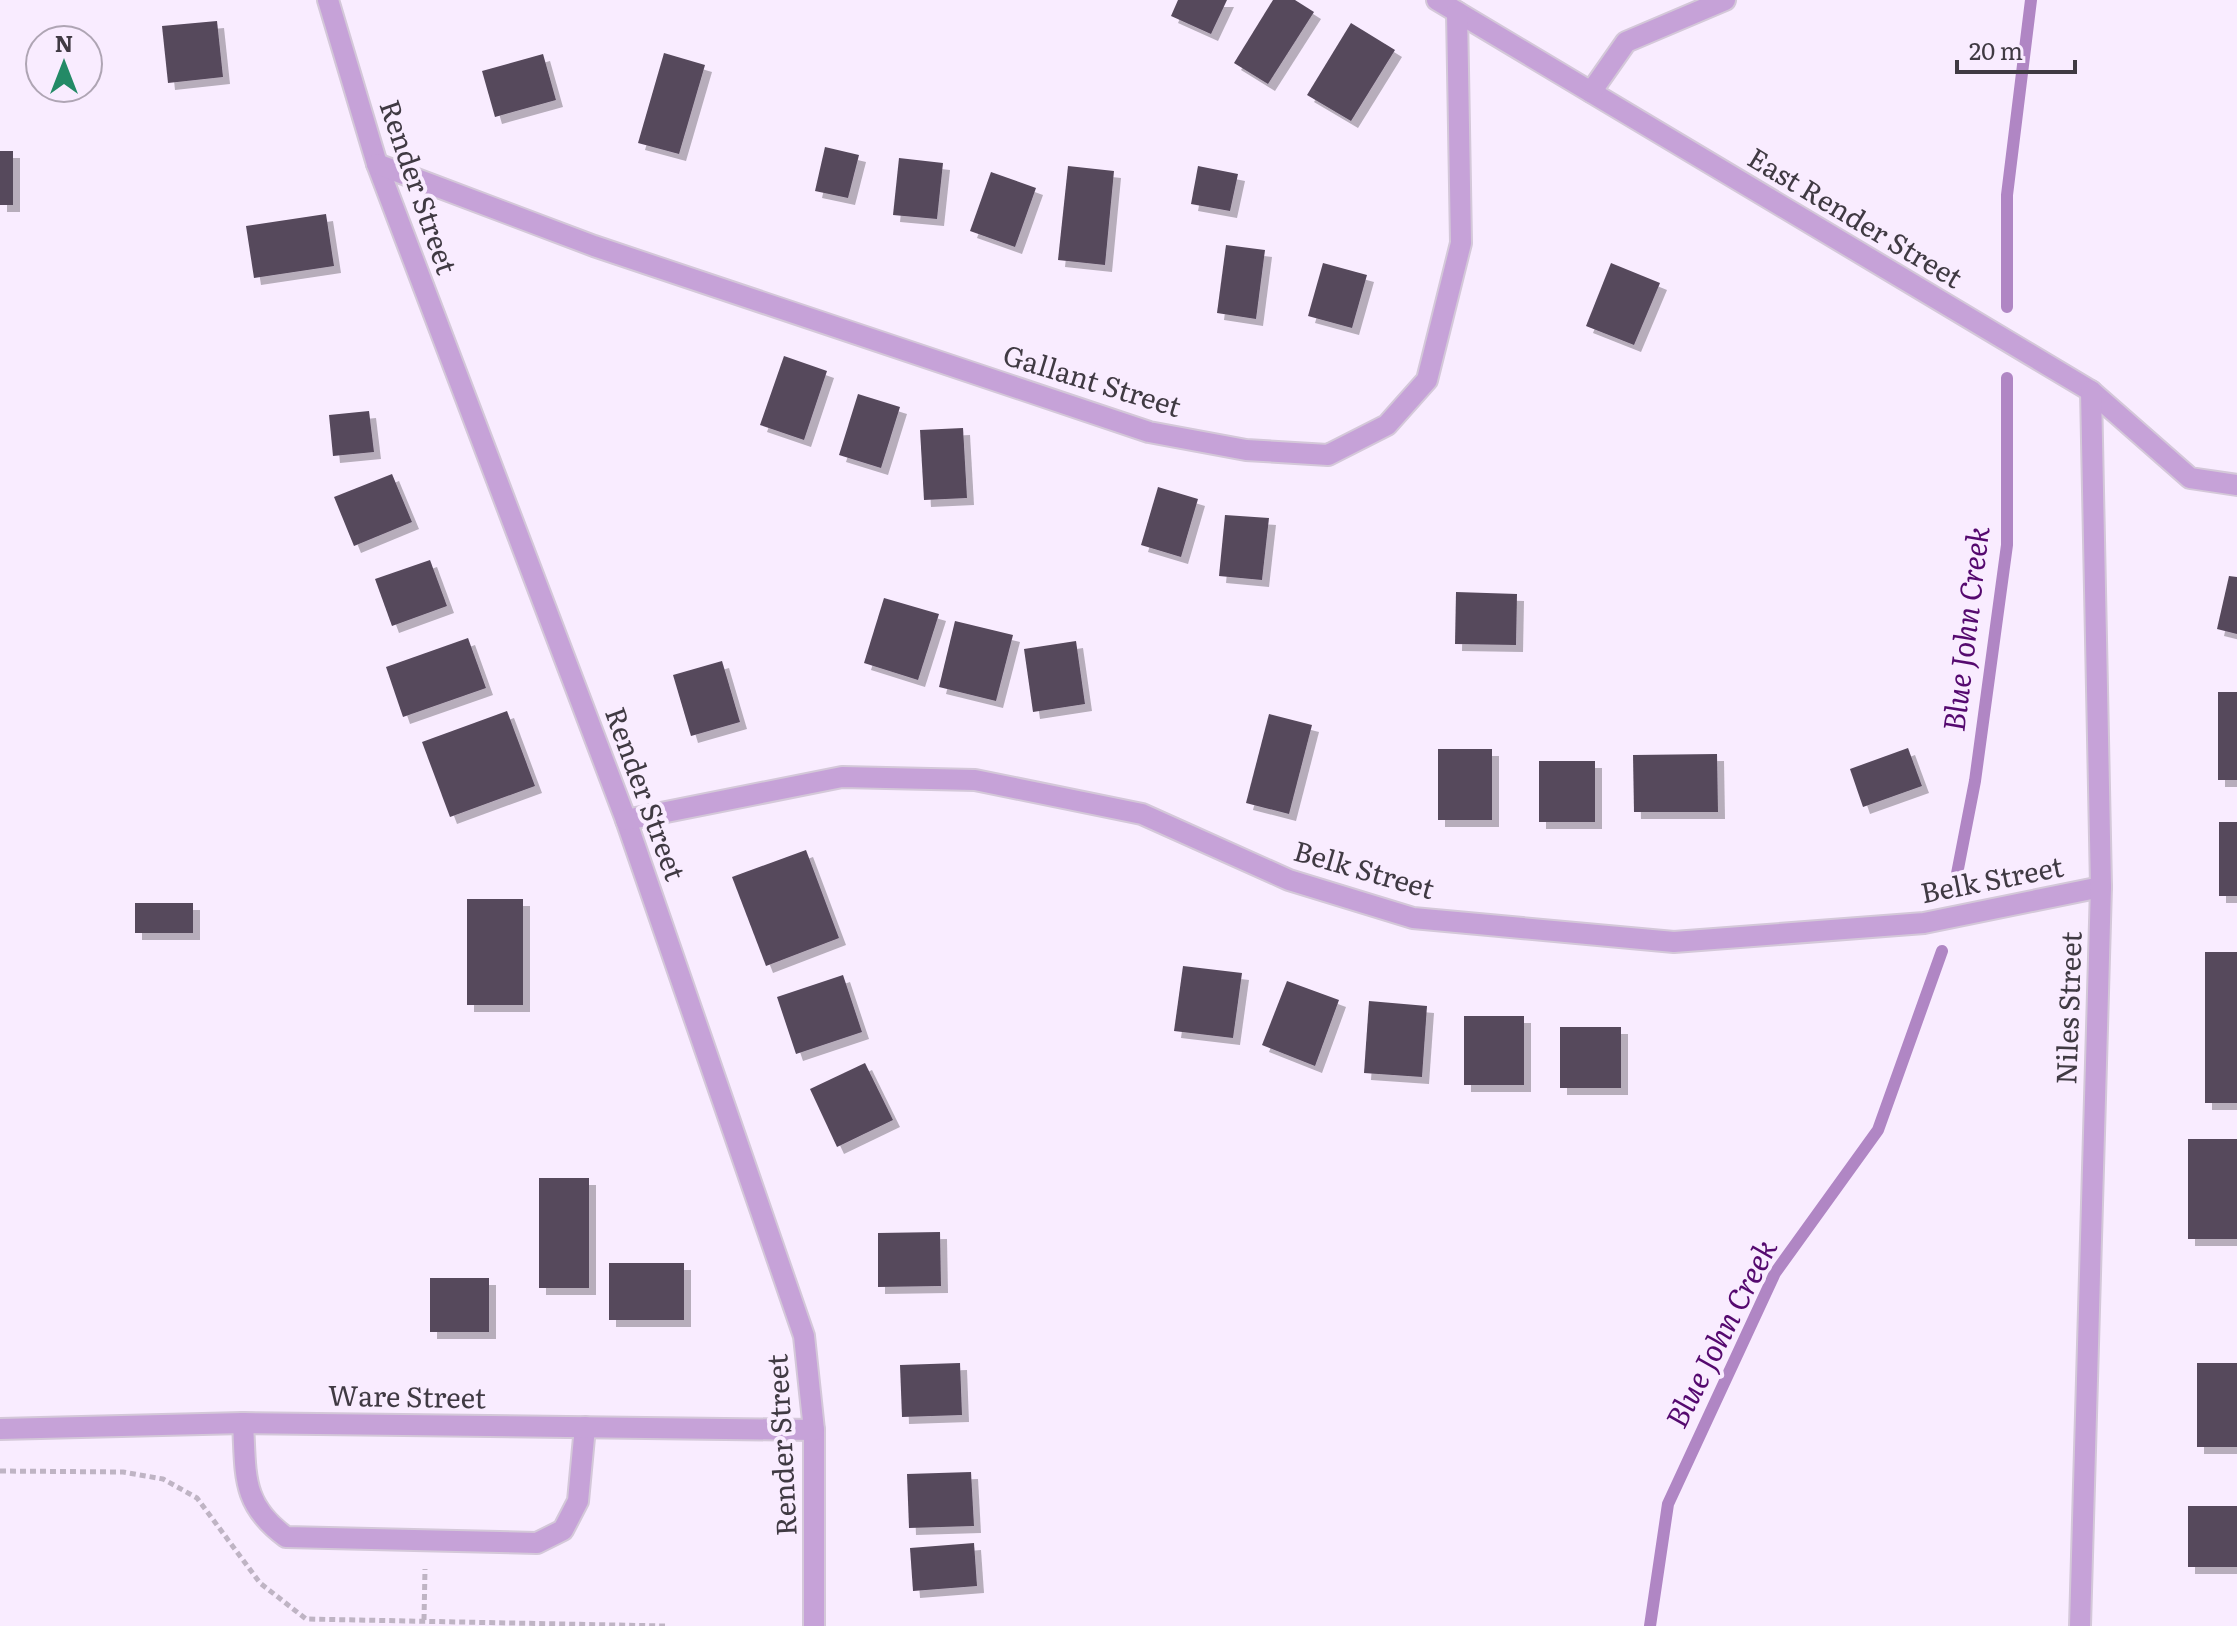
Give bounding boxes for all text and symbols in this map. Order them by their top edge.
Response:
north arrow [24,24,104,104]
scale bar [1957,24,2075,74]
text: N [55,26,73,59]
text: 20 m [1969,32,2023,67]
street label: Render Street [370,93,470,280]
street label: East Render Street [1741,135,1972,297]
street label: Gallant Street [998,332,1188,426]
water label: Blue John Creek [1930,523,1999,734]
street label: Render Street [596,701,698,887]
street label: Belk Street [1289,828,1441,908]
street label: Belk Street [1917,843,2067,912]
street label: Niles Street [2043,930,2091,1085]
water label: Blue John Creek [1653,1230,1786,1435]
street label: Render Street [754,1352,806,1537]
street label: Ware Street [328,1373,487,1417]

